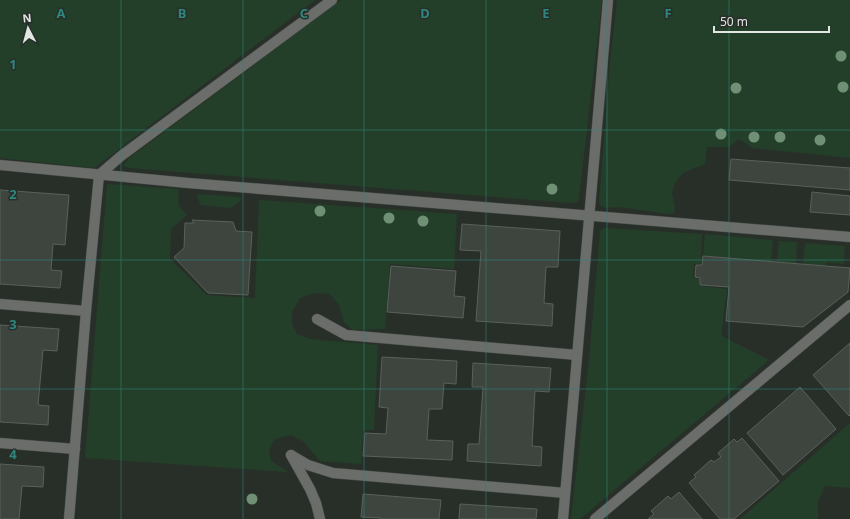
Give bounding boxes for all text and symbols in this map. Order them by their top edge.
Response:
text: A [57,4,66,22]
text: B [178,4,186,22]
text: C [300,4,308,22]
text: D [420,4,430,22]
text: E [542,4,550,22]
text: F [664,4,672,22]
north arrow [8,8,48,48]
scale bar [714,8,829,34]
text: N [22,10,32,25]
text: 50 m [720,13,748,30]
text: 1 [9,55,17,73]
text: 2 [9,185,17,203]
text: 3 [9,315,17,333]
text: 4 [9,445,17,463]

